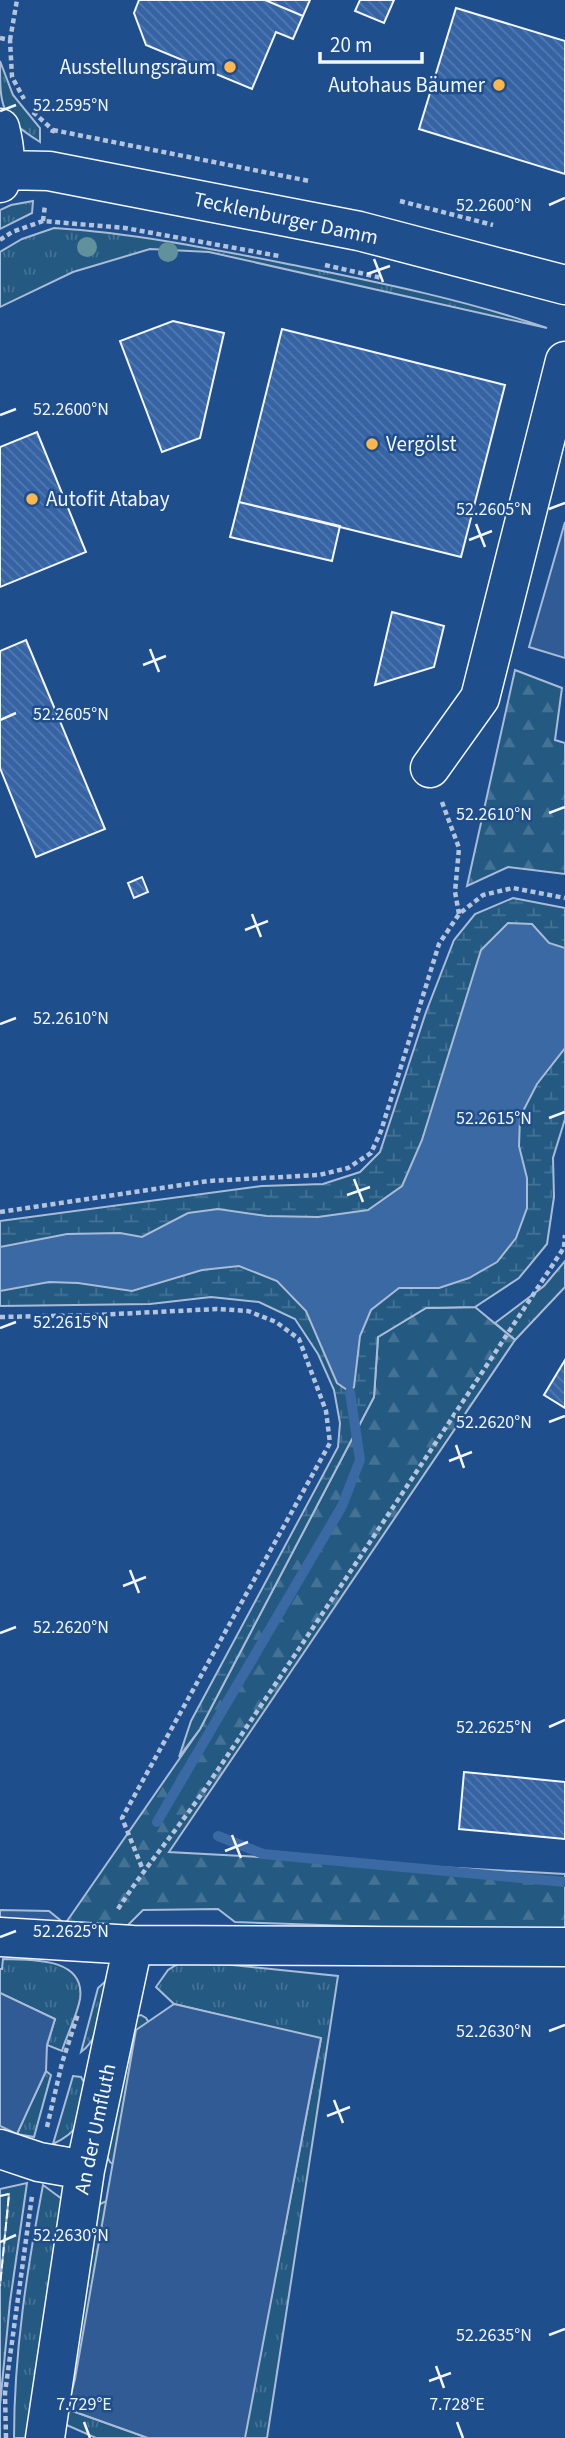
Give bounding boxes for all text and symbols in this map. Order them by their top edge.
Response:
scale bar [320,21,421,65]
text: 20 m [330,30,372,60]
place label: Ausstellungsraum [60,52,216,82]
marker: Ausstellungsraum [222,59,238,75]
place label: Autohaus Bäumer [328,70,486,100]
marker: Autohaus Bäumer [491,77,507,93]
text: 52.2595°N [33,93,109,118]
street label: Tecklenburger Damm [191,184,381,252]
text: 52.2600°N [456,193,532,218]
text: 52.2600°N [33,397,109,422]
place label: Vergölst [386,429,457,459]
marker: Vergölst [364,436,380,452]
place label: Autofit Atabay [46,484,170,514]
marker: Autofit Atabay [24,491,40,507]
text: 52.2605°N [456,497,532,522]
text: 52.2605°N [33,702,109,727]
text: 52.2610°N [456,802,532,827]
text: 52.2610°N [33,1006,109,1031]
text: 52.2615°N [456,1106,532,1131]
text: 52.2615°N [33,1310,109,1335]
text: 52.2620°N [456,1410,532,1435]
text: 52.2620°N [33,1615,109,1640]
text: 52.2625°N [456,1715,532,1740]
text: 52.2625°N [33,1919,109,1944]
text: 52.2630°N [456,2019,532,2044]
street label: An der Umfluth [66,2061,124,2197]
text: 52.2630°N [33,2223,109,2248]
text: 52.2635°N [456,2323,532,2348]
text: 7.729°E [56,2392,112,2417]
text: 7.728°E [429,2392,485,2417]

